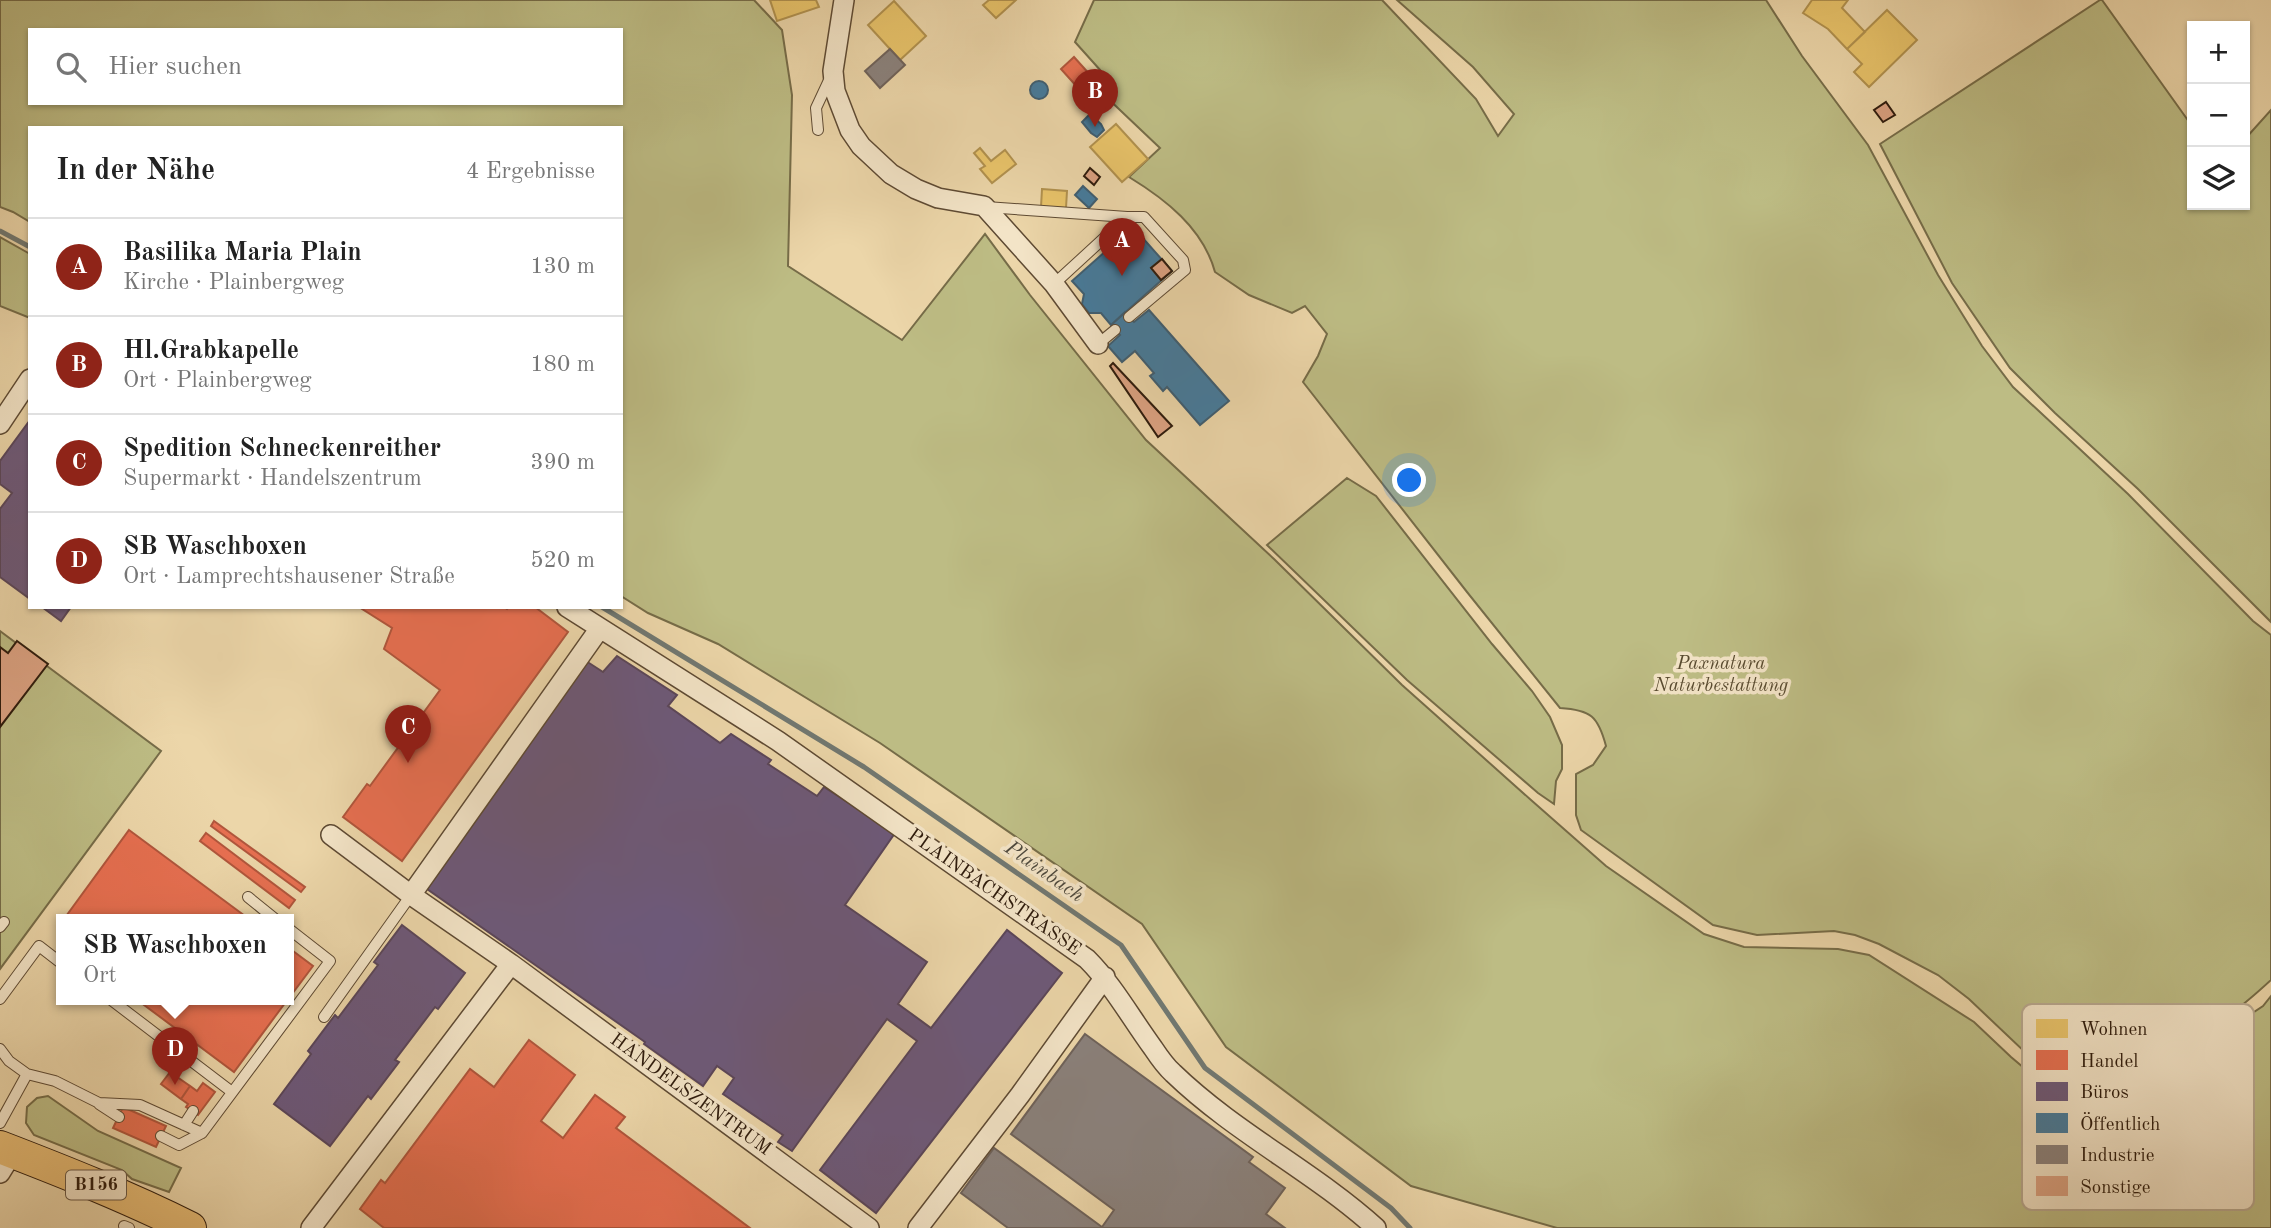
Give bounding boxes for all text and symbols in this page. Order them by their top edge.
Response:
map controls [2187,21,2250,210]
button: + [2187,21,2250,84]
search box [28,28,623,105]
icon: search [52,48,90,86]
text: Hier suchen [108,54,242,80]
pin: B [1072,69,1118,127]
button: − [2187,84,2250,147]
button: layers [2187,147,2250,210]
text: In der Nähe [56,156,215,186]
text: 4 Ergebnisse [466,160,595,183]
pin: A [1099,218,1145,276]
text: Basilika Maria Plain [123,240,362,266]
text: A [70,255,88,278]
text: 130 m [530,255,595,278]
text: Kirche · Plainbergweg [123,271,344,294]
text: Hl.Grabkapelle [123,338,299,364]
text: B [71,353,87,376]
text: 180 m [530,353,595,376]
text: Ort · Plainbergweg [123,369,312,392]
text: Spedition Schneckenreither [123,436,441,462]
text: C [71,451,87,474]
text: 390 m [530,451,595,474]
your location [1392,463,1426,497]
text: Supermarkt · Handelszentrum [123,467,422,490]
text: SB Waschboxen [123,534,307,560]
text: D [70,549,88,572]
text: 520 m [530,549,595,572]
text: Ort · Lamprechtshausener Straße [123,565,455,588]
park label: Paxnatura Naturbestattung [1653,655,1788,696]
pin: C [385,705,431,763]
street label: PLAINBACHSTRASSE [904,826,1084,960]
water label: Plainbach [1000,837,1088,907]
popup [56,914,294,1005]
text: SB Waschboxen [83,933,267,959]
text: Ort [83,964,117,987]
legend [2022,1004,2254,1210]
text: Wohnen [2080,1021,2148,1040]
pin: D [152,1027,198,1085]
street label: HANDELSZENTRUM [606,1030,774,1160]
text: Handel [2080,1053,2138,1072]
text: Büros [2080,1084,2129,1103]
text: Öffentlich [2080,1112,2160,1135]
text: Industrie [2080,1147,2154,1166]
road number: B156 [66,1170,126,1200]
text: Sonstige [2080,1179,2151,1198]

